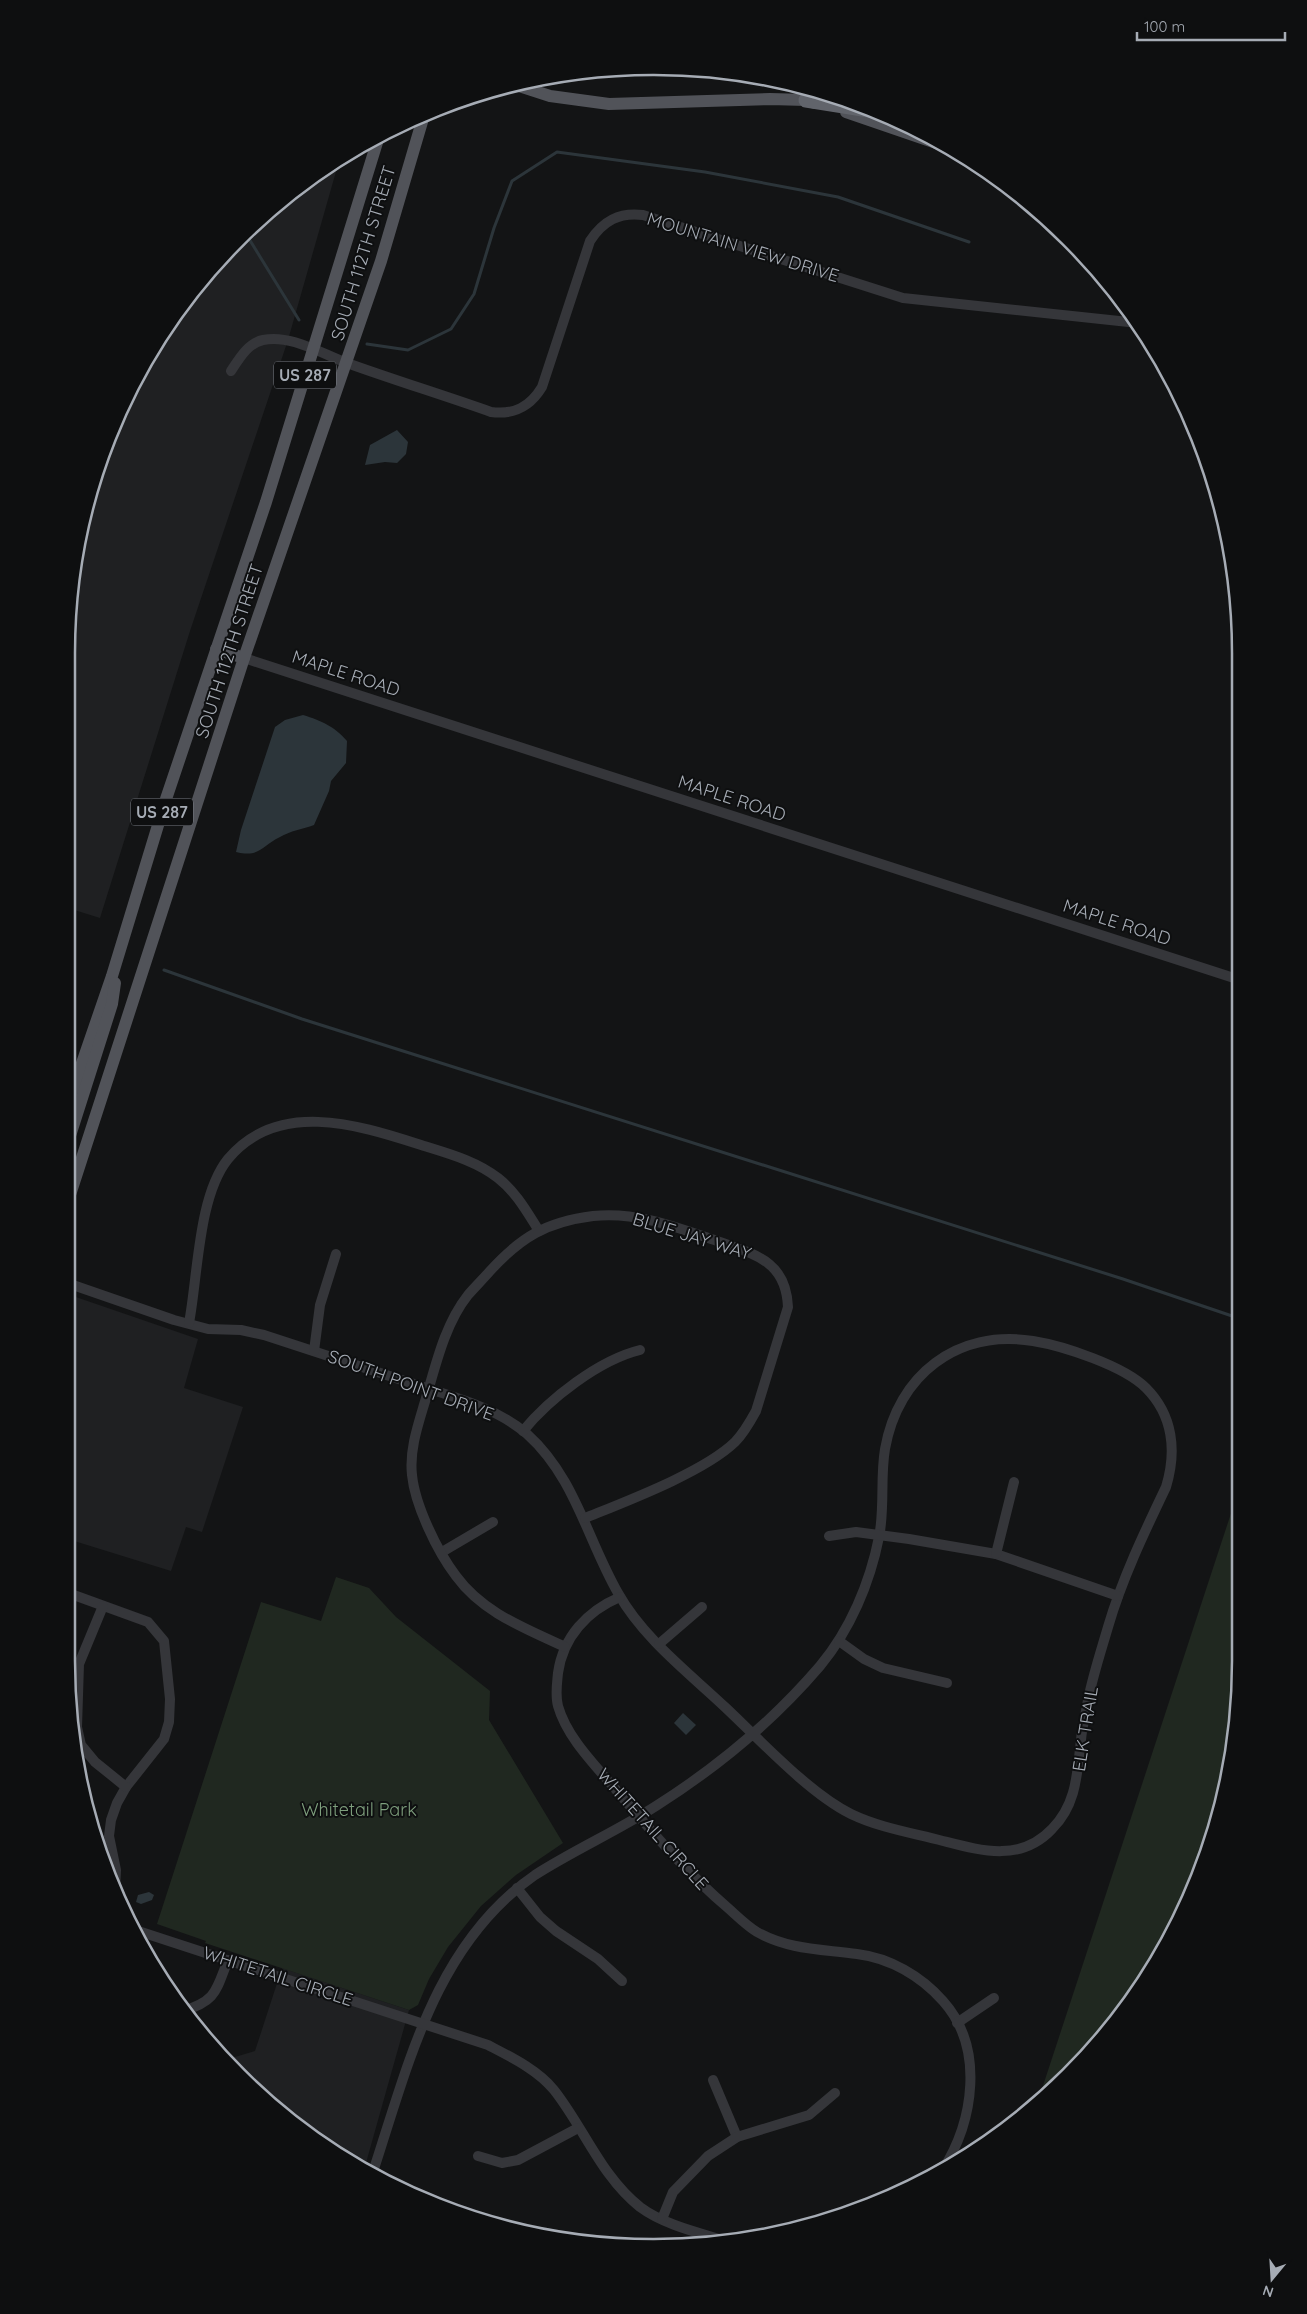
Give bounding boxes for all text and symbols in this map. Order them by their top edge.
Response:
scale bar [1137,10,1284,42]
text: 100 m [1144,17,1185,36]
street label: SOUTH 112TH STREET [325,163,401,343]
street label: MOUNTAIN VIEW DRIVE [644,207,842,287]
road number: US 287 [274,362,336,388]
street label: SOUTH 112TH STREET [190,561,268,741]
street label: MAPLE ROAD [289,645,403,701]
street label: MAPLE ROAD [675,770,789,826]
road number: US 287 [131,799,193,826]
street label: MAPLE ROAD [1060,894,1174,950]
street label: BLUE JAY WAY [630,1207,754,1265]
street label: SOUTH POINT DRIVE [325,1344,497,1426]
street label: ELK TRAIL [1067,1685,1103,1773]
street label: WHITETAIL CIRCLE [592,1763,714,1895]
park label: Whitetail Park [301,1798,417,1821]
street label: WHITETAIL CIRCLE [200,1941,356,2011]
north arrow [1247,2254,1297,2304]
text: N [1260,2281,1276,2302]

